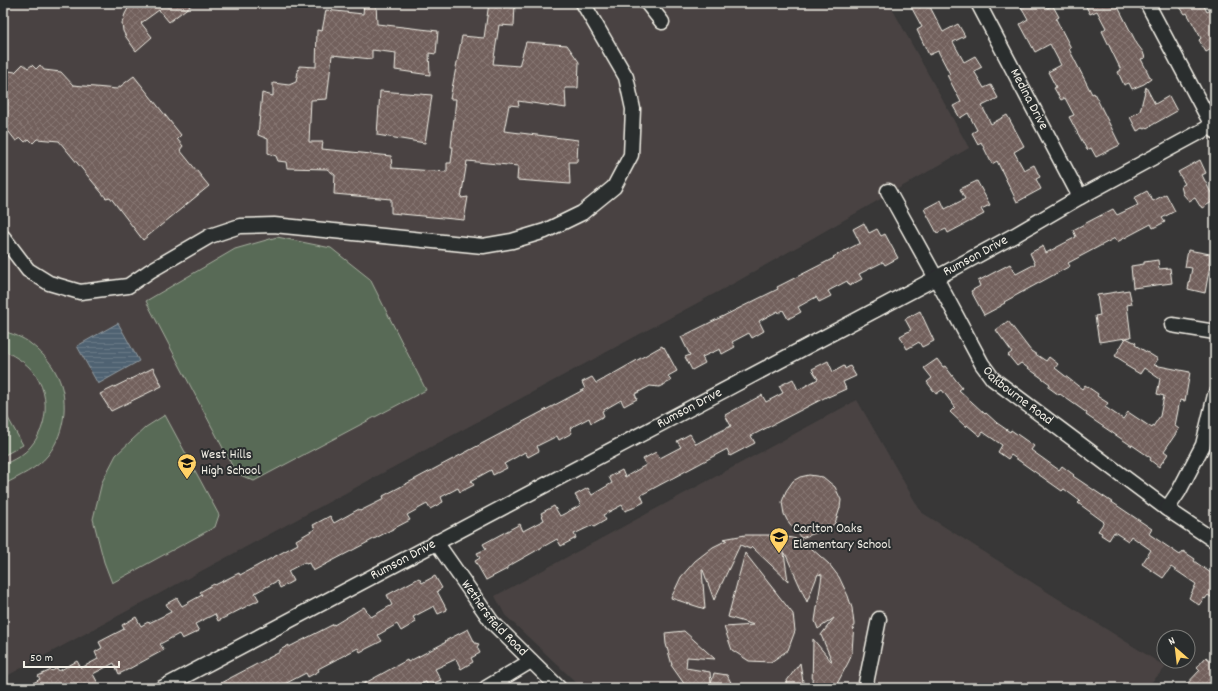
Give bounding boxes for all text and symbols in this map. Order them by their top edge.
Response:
street label: Medina Drive [1004,65,1053,134]
street label: Rumson Drive [940,231,1012,282]
street label: Oakbourne Road [977,362,1057,430]
street label: Rumson Drive [653,383,726,434]
place label: West Hills High School [201,445,261,481]
school or university icon: West Hills High School [176,452,198,480]
place label: Carlton Oaks Elementary School [793,519,892,555]
school or university icon: Carlton Oaks Elementary School [768,526,790,554]
street label: Rumson Drive [367,535,439,586]
street label: Wethersfield Road [456,576,532,661]
north arrow [1156,629,1196,669]
text: N [1166,633,1179,650]
scale bar [24,643,119,669]
text: 50 m [30,650,53,667]

